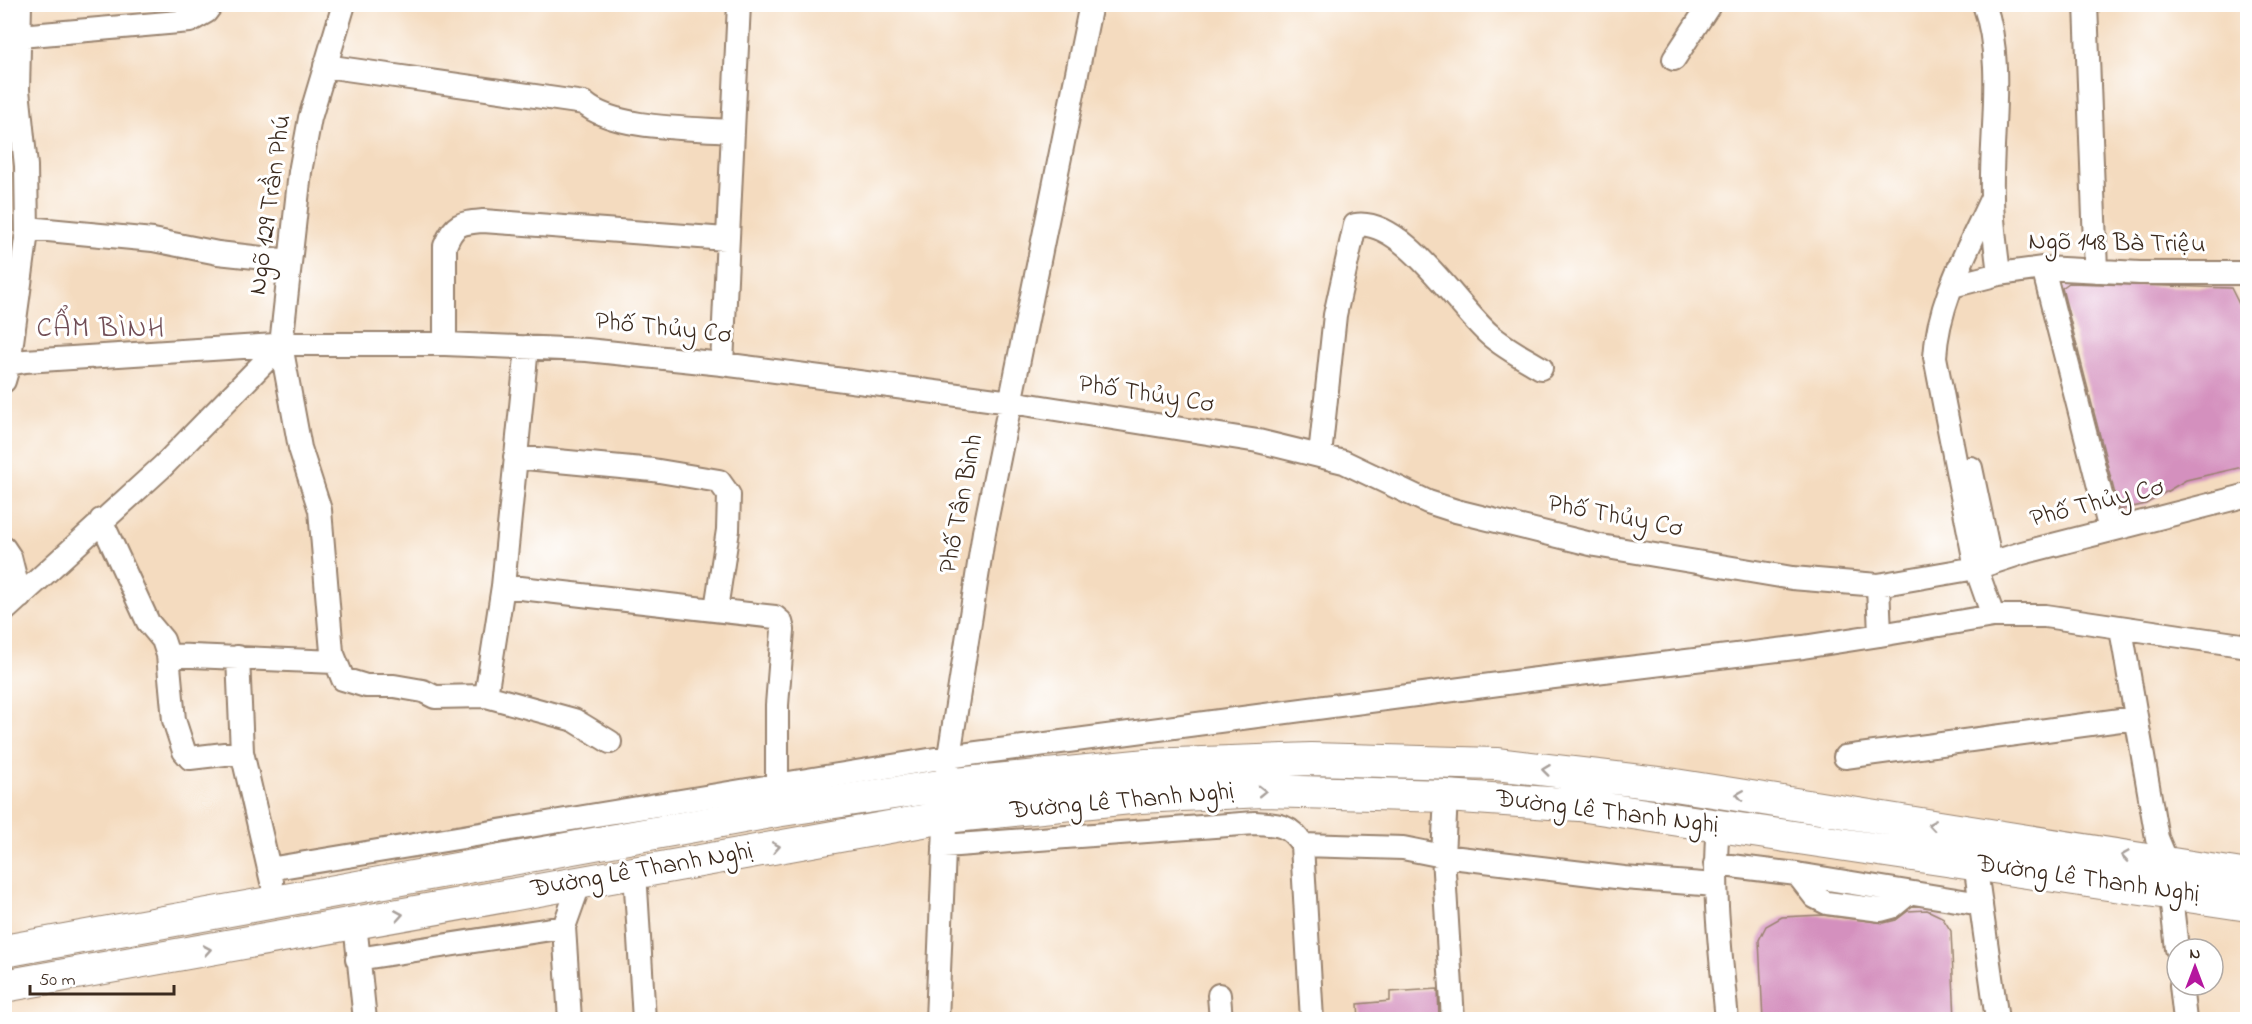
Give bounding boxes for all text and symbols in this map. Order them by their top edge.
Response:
street label: Ngõ 129 Trần Phú [240,112,302,298]
street label: Ngõ 148 Bà Triệu [2028,223,2206,265]
street label: Phố Thủy Cơ [593,303,733,355]
district label: CẨM BÌNH [36,305,166,350]
street label: Phố Thủy Cơ [1076,366,1216,424]
street label: Phố Tân Bình [930,431,994,577]
street label: Phố Thủy Cơ [2026,469,2168,539]
street label: Phố Thủy Cơ [1544,485,1686,549]
one-way arrow [1542,764,1551,777]
street label: Đường Lê Thanh Nghị [1008,773,1235,831]
street label: Đường Lê Thanh Nghị [1492,780,1721,846]
one-way arrow [1257,785,1266,798]
one-way arrow [1735,789,1744,801]
one-way arrow [1928,820,1937,832]
street label: Đường Lê Thanh Nghị [527,833,756,909]
one-way arrow [771,841,781,854]
street label: Đường Lê Thanh Nghị [1973,845,2202,914]
one-way arrow [2120,850,2130,862]
one-way arrow [393,909,403,922]
north arrow [2165,937,2225,997]
text: N [2190,942,2201,966]
one-way arrow [201,944,211,957]
scale bar [30,958,174,996]
text: 50 m [39,968,76,994]

